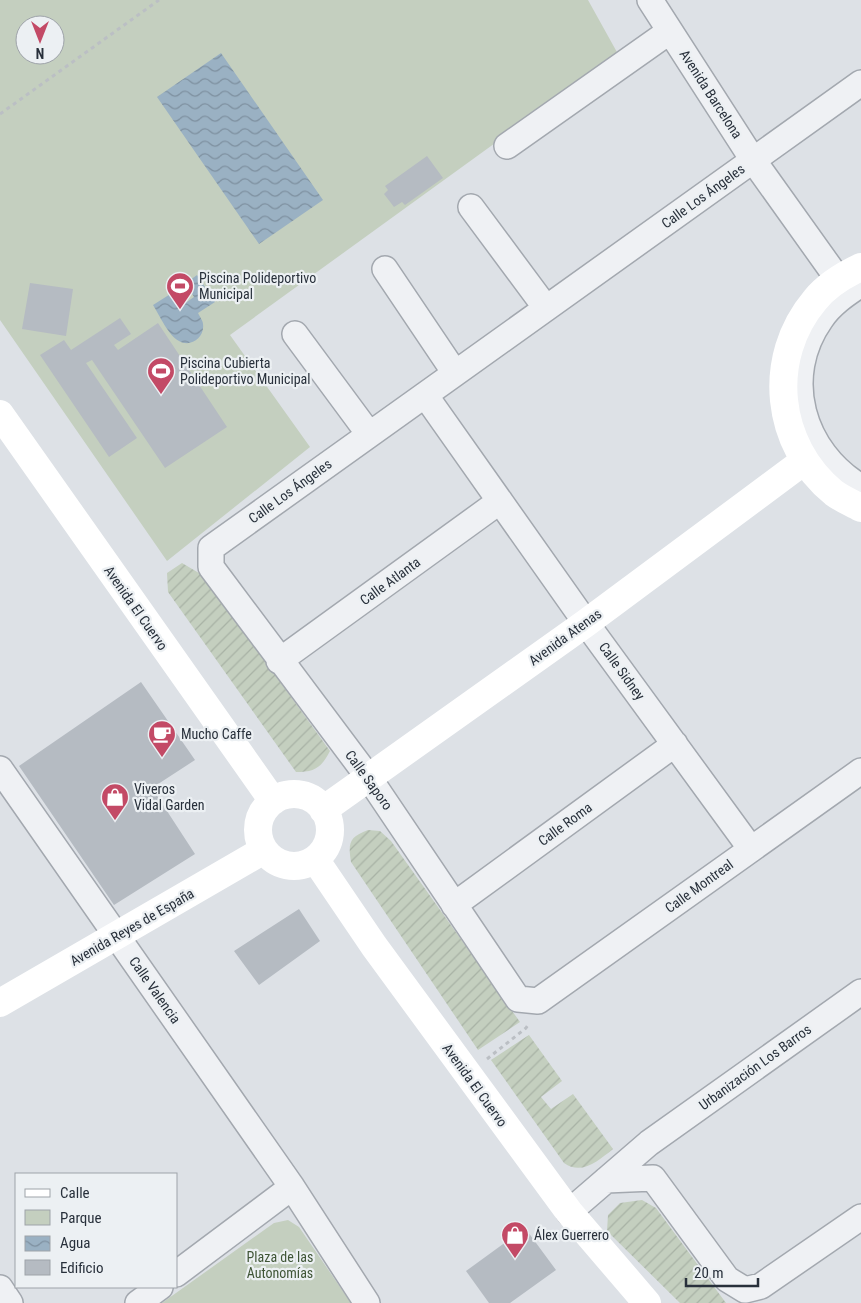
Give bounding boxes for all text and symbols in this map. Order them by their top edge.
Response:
north arrow [15,15,65,65]
text: N [36,45,44,61]
street label: Avenida Barcelona [676,47,746,141]
street label: Calle Los Ángeles [658,160,748,231]
place label: Piscina Polideportivo Municipal [199,270,316,302]
sports icon: Piscina Polideportivo Municipal [165,271,195,310]
place label: Piscina Cubierta Polideportivo Municipal [180,355,311,387]
sports icon: Piscina Cubierta Polideportivo Municipal [146,356,176,395]
street label: Calle Los Ángeles [245,455,335,526]
street label: Calle Atlanta [357,554,423,608]
street label: Avenida El Cuervo [101,563,171,653]
street label: Avenida Atenas [526,605,604,669]
street label: Calle Sidney [596,639,648,703]
cafe icon: Mucho Caffe [147,719,177,758]
place label: Mucho Caffe [181,726,252,742]
street label: Calle Saporo [342,747,396,813]
place label: Viveros Vidal Garden [134,781,205,813]
shop icon: Viveros Vidal Garden [100,782,130,821]
street label: Calle Roma [535,799,595,849]
street label: Calle Montreal [662,856,736,916]
street label: Avenida Reyes de España [67,885,197,969]
street label: Calle Valencia [126,953,184,1027]
street label: Urbanización Los Barros [696,1021,814,1113]
street label: Avenida El Cuervo [439,1040,511,1130]
legend [15,1173,178,1288]
text: Calle [60,1184,90,1202]
text: Parque [60,1209,102,1227]
shop icon: Álex Guerrero [500,1220,530,1259]
place label: Álex Guerrero [534,1226,609,1243]
text: Agua [60,1234,90,1252]
park label: Plaza de las Autonomías [247,1249,313,1281]
scale bar [686,1256,758,1288]
text: Edificio [60,1259,103,1277]
text: 20 m [694,1264,724,1282]

